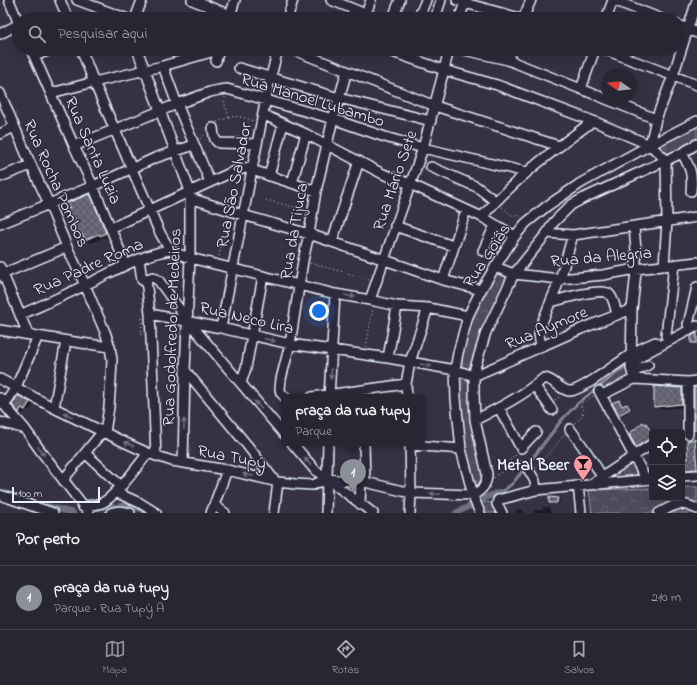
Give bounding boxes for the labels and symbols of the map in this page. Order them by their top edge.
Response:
street label: Rua Manoel Lubambo [238,67,388,134]
north arrow [601,68,637,104]
street label: Rua Santa Luzia [58,93,128,208]
street label: Rua Rocha Pombos [16,116,95,251]
street label: Rua São Salvador [210,120,259,250]
street label: Rua Mário Sete [367,127,424,234]
street label: Rua da Tijuca [274,181,315,282]
street label: Rua Goiás [457,219,517,293]
street label: Rua Godolfredo de Medeiros [157,228,188,426]
street label: Rua Padre Roma [30,232,148,303]
street label: Rua da Alegria [549,241,653,276]
one-way arrow [344,293,356,299]
street label: Rua Neco Lira [197,295,296,341]
street label: Rua Aymore [501,300,592,358]
your location [309,301,329,321]
one-way arrow [264,337,276,343]
one-way arrow [420,362,432,368]
one-way arrow [327,368,334,381]
one-way arrow [254,400,263,410]
one-way arrow [62,411,73,418]
one-way arrow [181,417,187,430]
street label: Rua Tupý [195,439,268,477]
one-way arrow [124,441,135,447]
one-way arrow [37,445,45,456]
place label: Metal Beer [497,453,570,478]
bar icon: Metal Beer [572,453,594,481]
one-way arrow [304,457,313,467]
pin: 1 [340,459,366,492]
one-way arrow [242,471,254,477]
scale bar [12,485,100,504]
one-way arrow [428,490,441,497]

